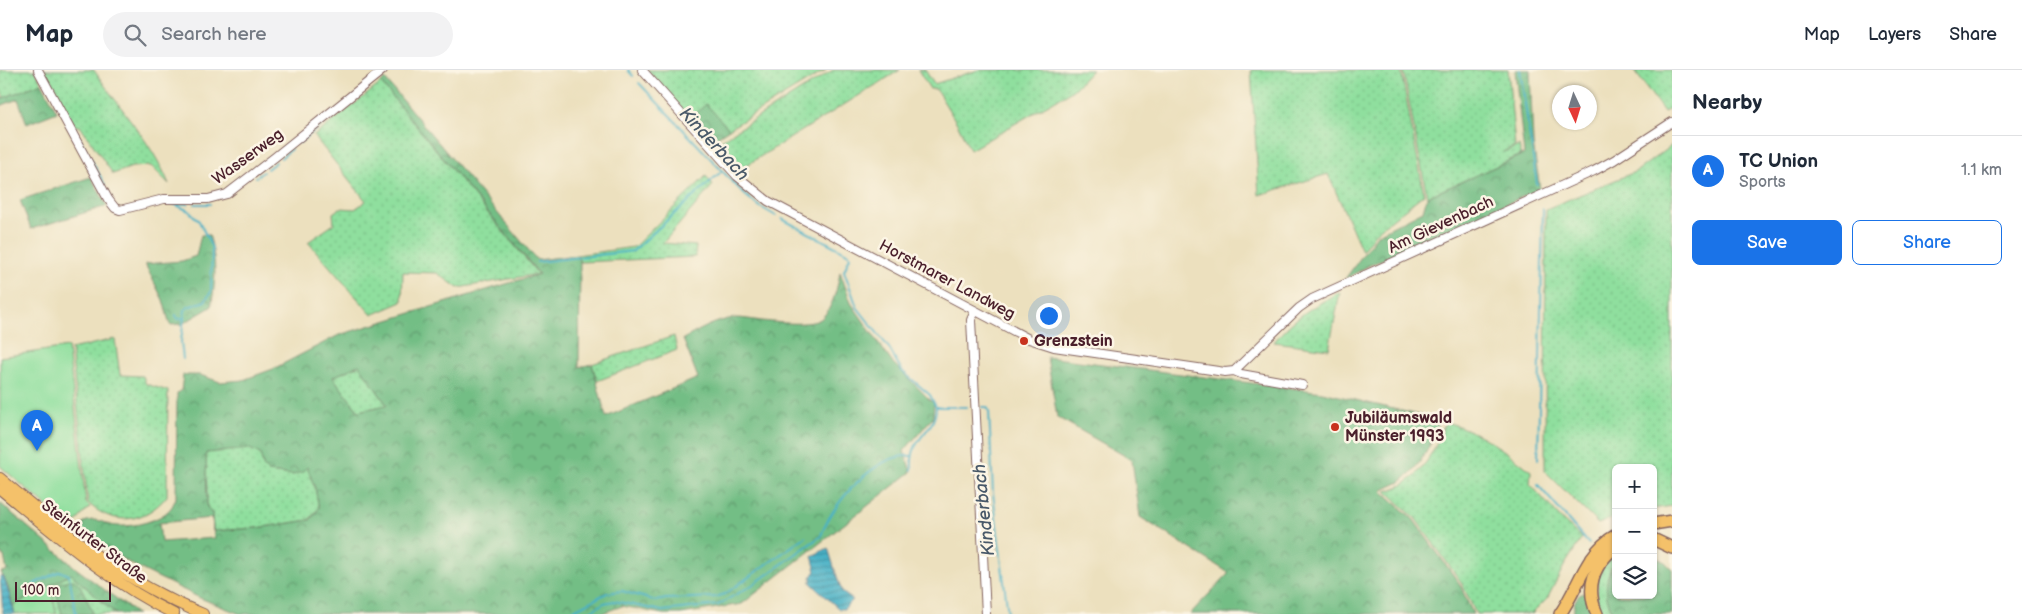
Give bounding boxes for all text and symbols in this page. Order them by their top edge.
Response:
search box [103,12,453,57]
text: Map [25,20,73,49]
icon: search [121,21,149,49]
text: Search here [161,23,267,46]
text: Map [1804,24,1840,45]
text: Layers [1868,24,1921,45]
text: Share [1949,24,1997,45]
north arrow [1552,85,1597,130]
text: Nearby [1692,90,1762,115]
water label: Kinderbach [675,103,753,185]
street label: Wasserweg [209,125,287,189]
text: TC Union [1739,150,1818,173]
text: A [1703,161,1713,180]
text: 1.1 km [1961,161,2002,180]
text: Sports [1739,173,1786,192]
street label: Am Gievenbach [1385,192,1497,258]
button: Save [1692,220,1842,265]
button: Share [1852,220,2002,265]
street label: Horstmarer Landweg [876,236,1018,324]
your location [1036,303,1062,329]
place label: Grenzstein [1034,332,1113,351]
marker: Grenzstein [1018,335,1030,347]
place label: Jubiläumswald Münster 1993 [1345,409,1452,446]
pin: A [21,410,53,451]
marker: Jubiläumswald Münster 1993 [1329,421,1341,433]
water label: Kinderbach [969,463,999,557]
map controls [1612,464,1657,599]
button: + [1612,464,1657,509]
street label: Steinfurter Straße [37,496,151,588]
button: − [1612,509,1657,554]
button: layers [1612,554,1657,599]
scale bar [15,579,111,602]
text: 100 m [22,582,59,599]

